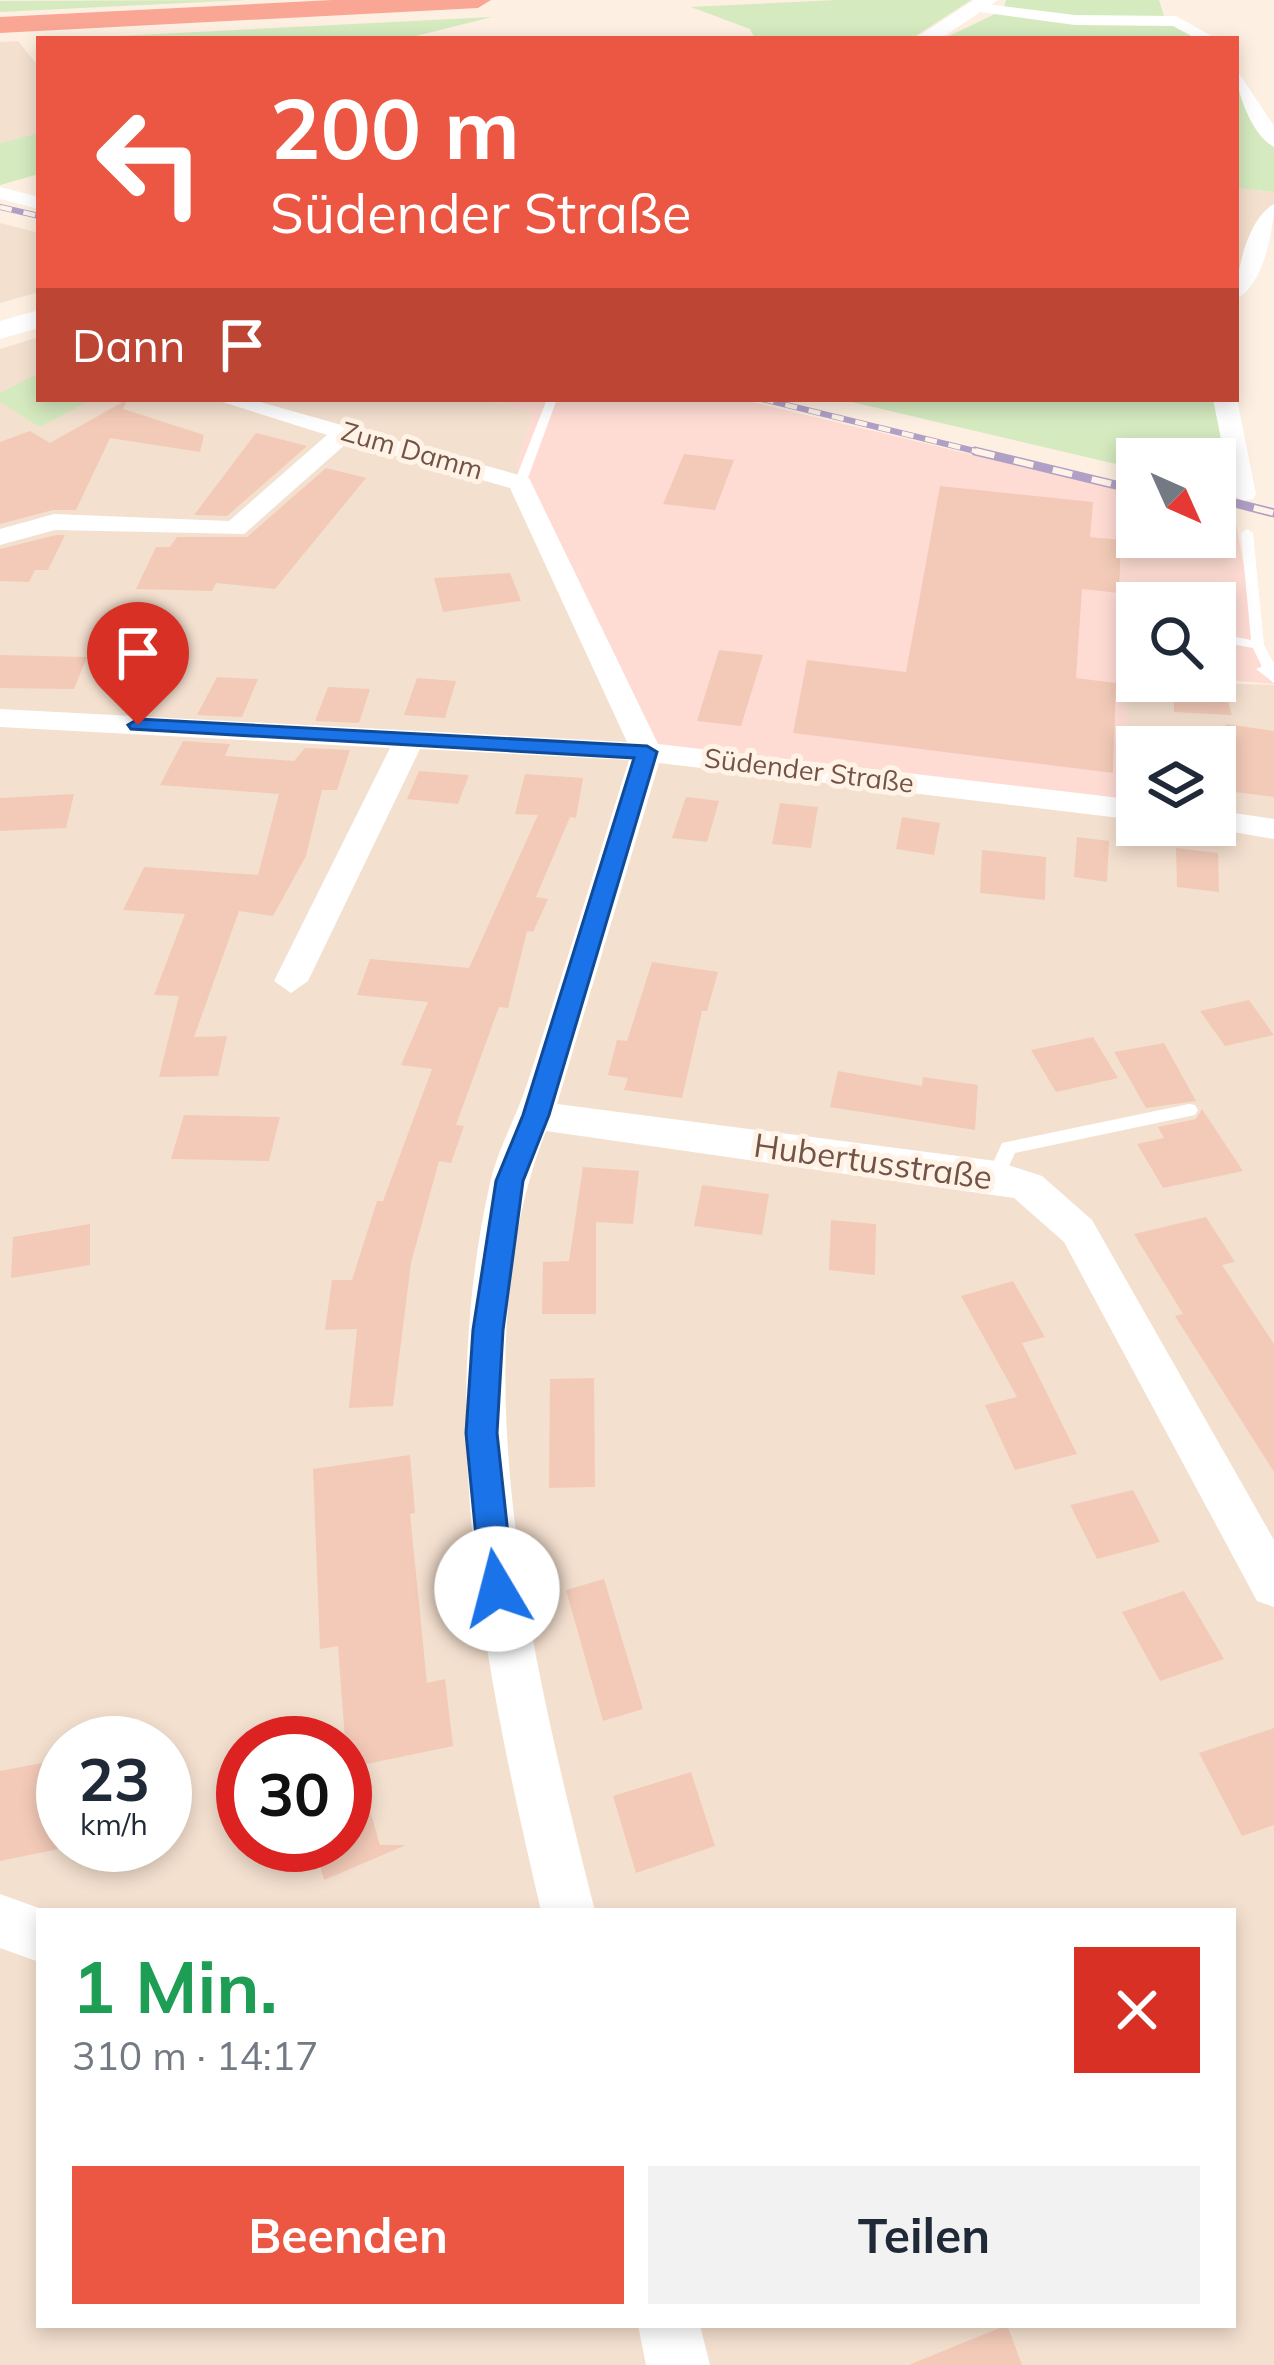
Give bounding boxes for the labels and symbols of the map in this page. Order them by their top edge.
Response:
street label: Zum Damm [337,414,487,486]
north arrow [1116,438,1236,558]
pin [87,602,189,725]
street label: Südender Straße [702,740,916,800]
street label: Hubertusstraße [751,1123,995,1198]
position arrow [434,1526,560,1652]
speed limit sign: 30 [216,1716,372,1872]

